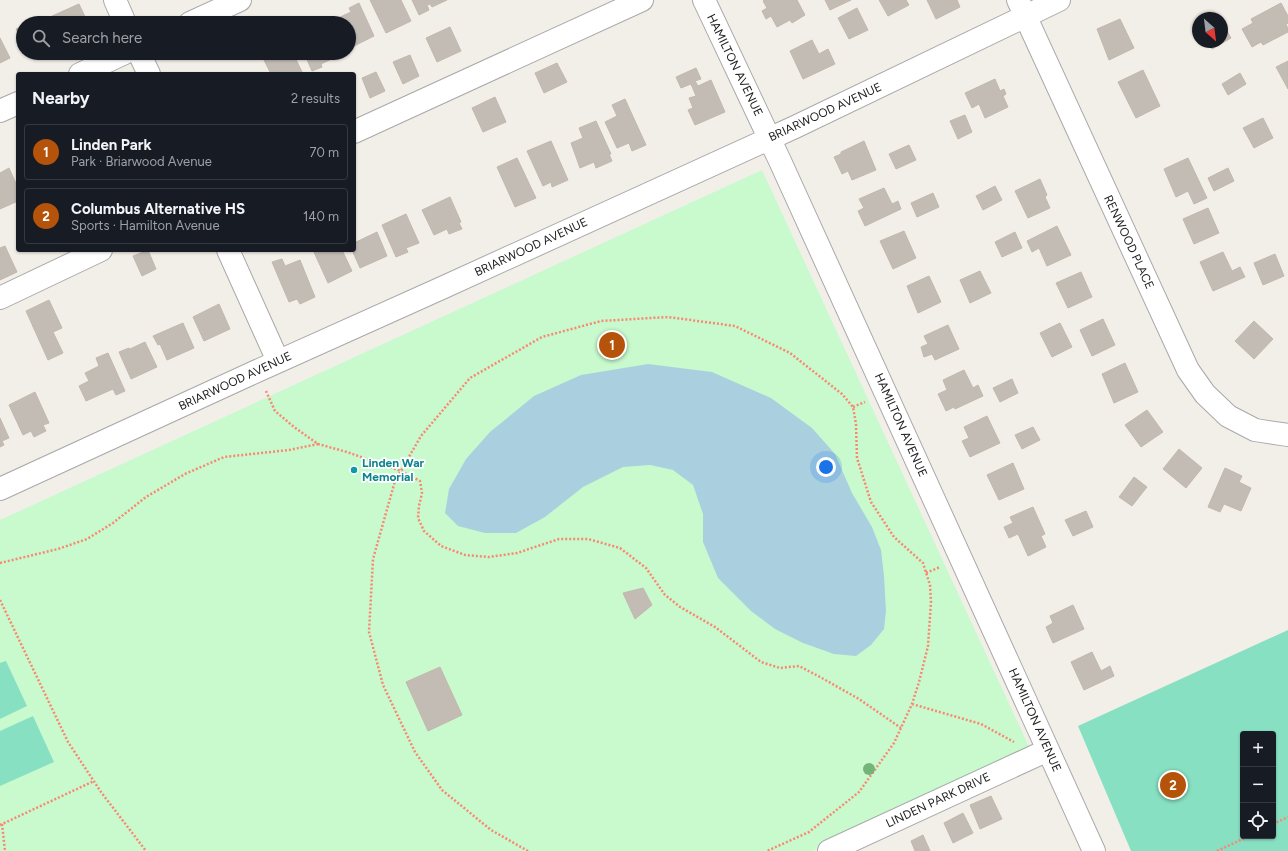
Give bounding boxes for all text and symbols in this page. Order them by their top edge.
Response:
street label: HAMILTON AVENUE [704,12,766,118]
north arrow [1192,12,1228,48]
search box [16,16,356,60]
icon: search [30,27,52,49]
text: Search here [62,29,142,47]
street label: BRIARWOOD AVENUE [766,80,884,144]
text: Nearby [32,88,90,108]
text: 2 results [291,91,340,106]
text: Linden Park [71,136,151,154]
text: 1 [43,145,49,160]
text: 70 m [309,145,339,160]
text: Park · Briarwood Avenue [71,154,212,169]
street label: RENWOOD PLACE [1101,193,1157,291]
text: Columbus Alternative HS [71,200,245,218]
text: 2 [42,209,50,224]
text: 140 m [303,209,339,224]
street label: BRIARWOOD AVENUE [472,215,590,279]
text: Sports · Hamilton Avenue [71,218,219,233]
pin: 1 [599,330,625,360]
street label: BRIARWOOD AVENUE [176,349,294,413]
street label: HAMILTON AVENUE [872,371,930,479]
place label: Linden War Memorial [362,456,425,484]
your location [816,457,836,477]
marker: Linden War Memorial [349,465,359,475]
street label: HAMILTON AVENUE [1006,666,1064,774]
map controls [1240,731,1276,839]
button: + [1240,731,1276,767]
button: − [1240,767,1276,803]
street label: LINDEN PARK DRIVE [884,770,992,830]
pin: 2 [1160,770,1186,800]
button: locate [1240,803,1276,839]

